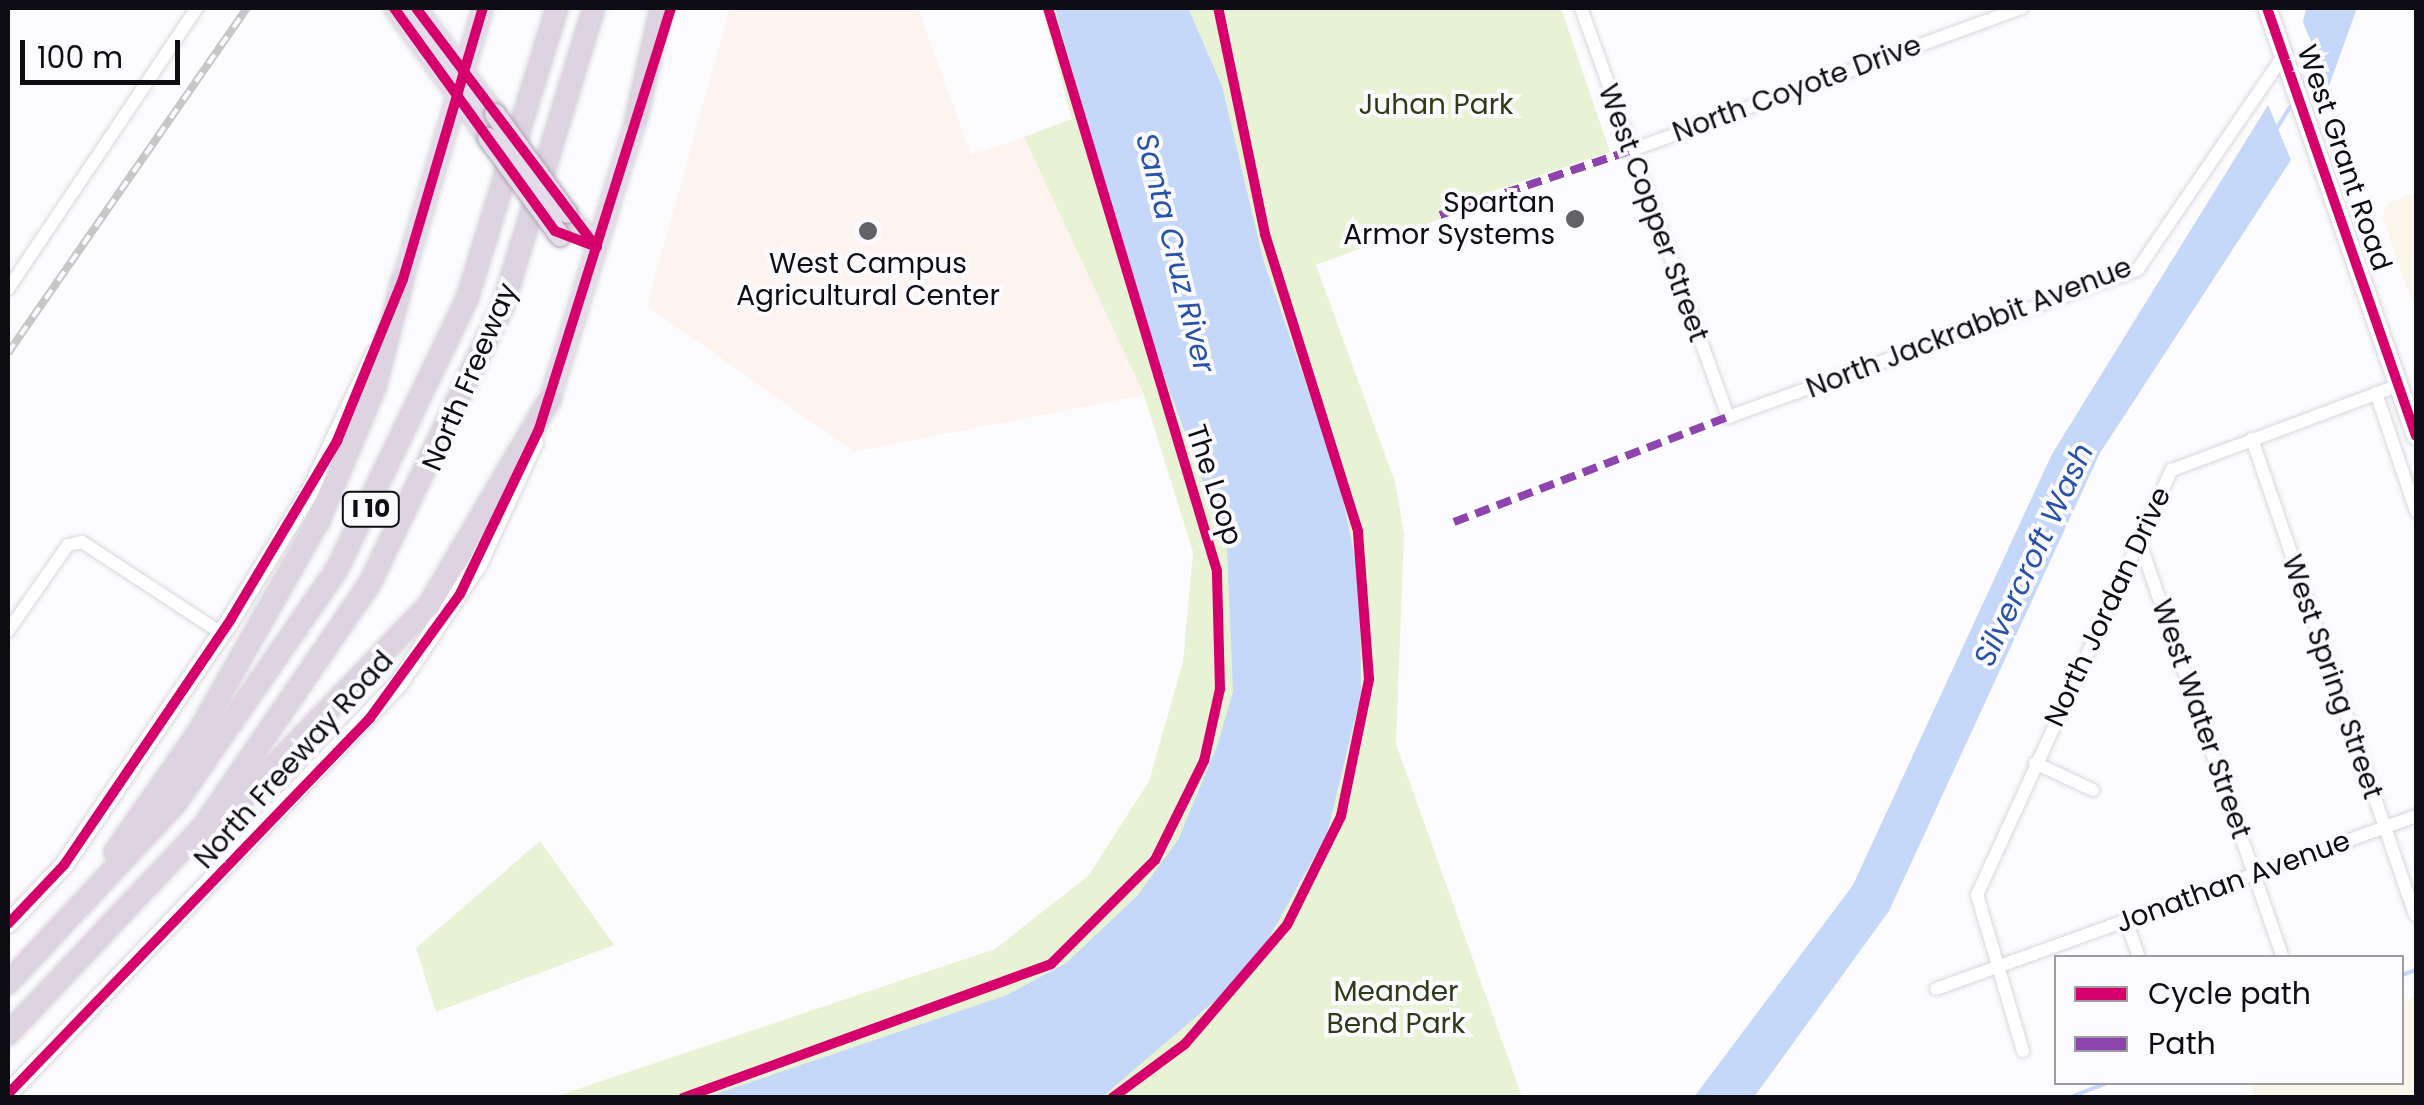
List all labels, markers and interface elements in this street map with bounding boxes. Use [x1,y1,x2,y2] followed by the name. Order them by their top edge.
[25,20,185,82] scale bar
[1668,28,1926,150] street label: North Coyote Drive
[37,36,123,79] text: 100 m
[2290,41,2398,275] street label: West Grant Road
[1591,80,1715,346] street label: West Copper Street
[1358,88,1514,122] park label: Juhan Park
[1128,130,1222,376] water label: Santa Cruz River
[1343,186,1555,252] place label: Spartan Armor Systems
[1564,208,1586,230] marker: Spartan Armor Systems
[857,220,879,242] marker: West Campus Agricultural Center
[736,247,1000,313] place label: West Campus Agricultural Center
[1802,250,2136,406] street label: North Jackrabbit Avenue
[415,278,525,476] street label: North Freeway
[1179,420,1249,550] street label: The Loop
[1967,438,2101,672] water label: Silvercroft Wash
[2038,482,2178,732] street label: North Jordan Drive
[341,489,401,529] road number: I 10
[2274,551,2390,803] street label: West Spring Street
[2144,595,2258,843] street label: West Water Street
[188,644,400,876] street label: North Freeway Road
[2111,824,2355,940] street label: Jonathan Avenue
[2054,955,2404,1085] legend
[2148,972,2311,1015] text: Cycle path
[1327,975,1465,1041] park label: Meander Bend Park
[2148,1022,2216,1065] text: Path

